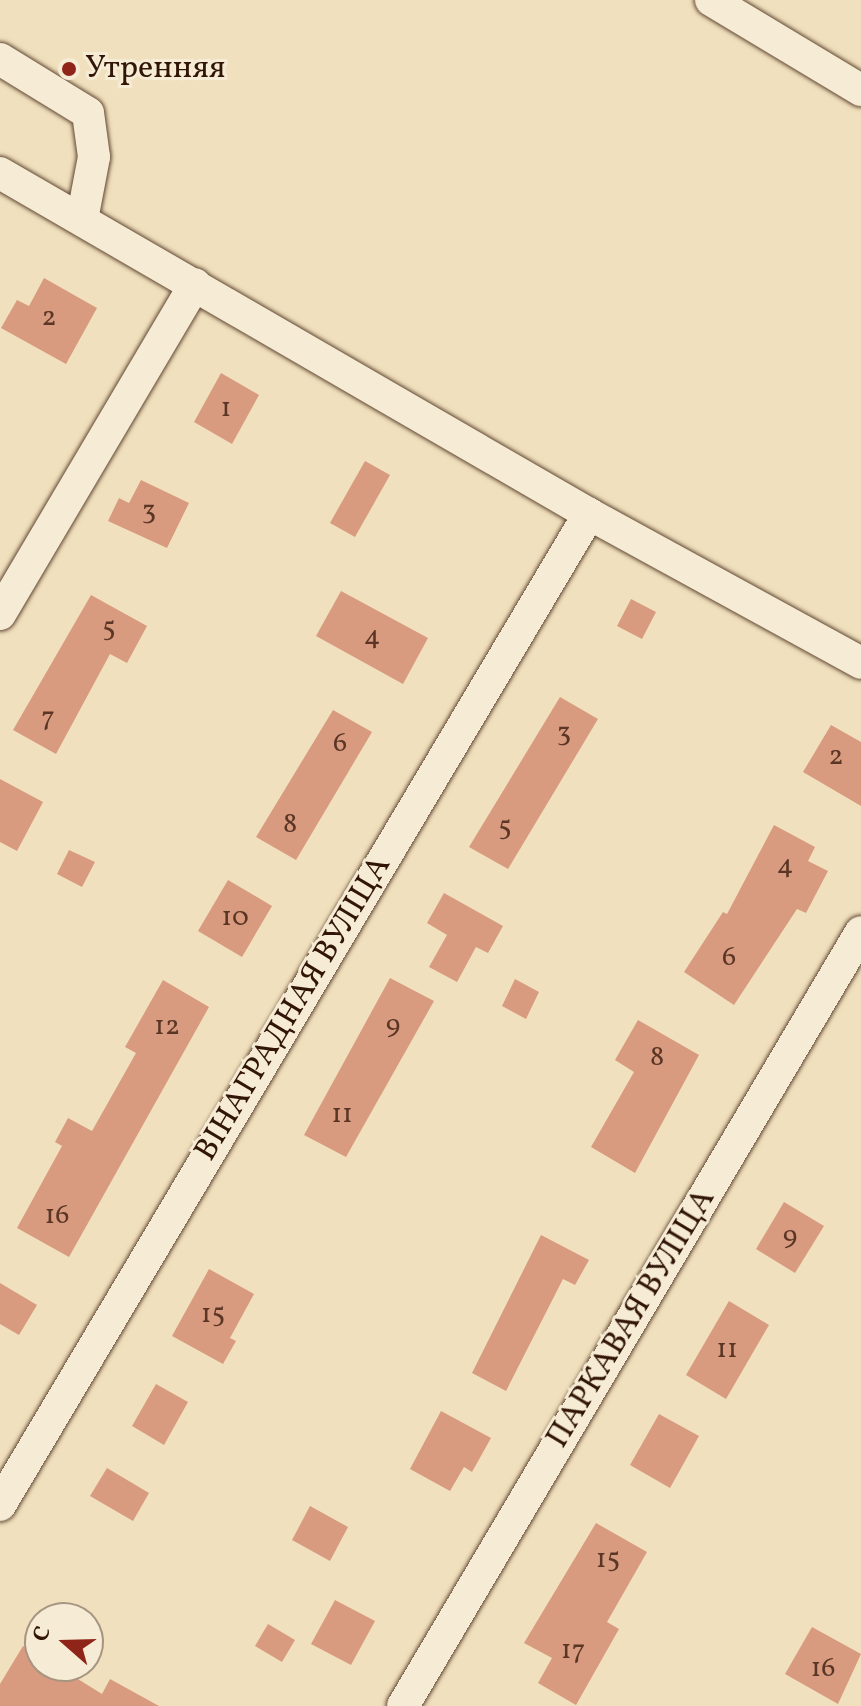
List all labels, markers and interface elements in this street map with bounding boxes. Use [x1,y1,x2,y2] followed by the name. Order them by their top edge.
[85,50,226,88] place label: Утренняя
[60,60,78,78] marker: Утренняя
[41,301,57,335] house number: 2
[221,392,231,426] house number: 1
[142,495,156,529] house number: 3
[102,612,116,646] house number: 5
[364,620,380,654] house number: 4
[41,701,55,735] house number: 7
[557,717,571,751] house number: 3
[333,727,347,761] house number: 6
[828,740,844,774] house number: 2
[283,808,297,842] house number: 8
[498,811,512,845] house number: 5
[188,849,400,1169] street label: ВІНАГРАДНАЯ ВУЛІЦА
[777,849,793,883] house number: 4
[221,901,249,935] house number: 10
[722,941,736,975] house number: 6
[386,1009,400,1043] house number: 9
[154,1010,180,1044] house number: 12
[650,1041,664,1075] house number: 8
[331,1098,353,1132] house number: 11
[539,1182,725,1456] street label: ПАРКАВАЯ ВУЛІЦА
[44,1199,70,1233] house number: 16
[783,1220,797,1254] house number: 9
[201,1298,225,1332] house number: 15
[716,1333,738,1367] house number: 11
[596,1543,620,1577] house number: 15
[24,1602,104,1682] north arrow
[26,1622,60,1646] text: С
[561,1634,585,1668] house number: 17
[810,1652,836,1686] house number: 16

